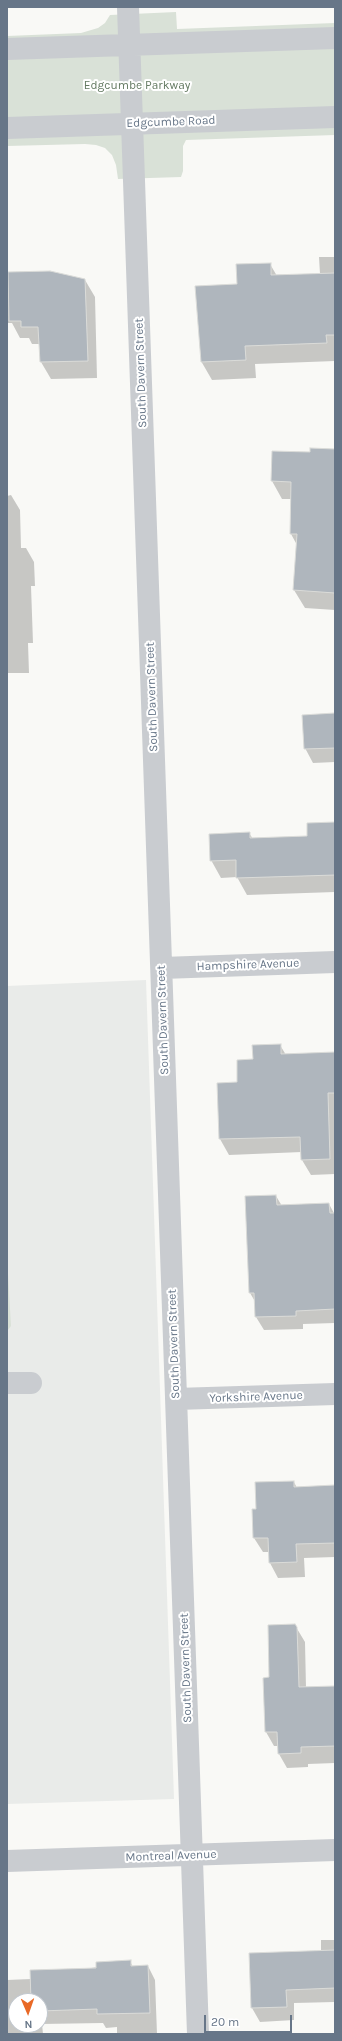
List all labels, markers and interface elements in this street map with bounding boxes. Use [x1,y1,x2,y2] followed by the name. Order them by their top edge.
[84,79,190,93] park label: Edgcumbe Parkway
[126,113,216,131] street label: Edgcumbe Road
[132,318,150,428] street label: South Davern Street
[143,642,161,752] street label: South Davern Street
[196,956,300,974] street label: Hampshire Avenue
[154,965,172,1075] street label: South Davern Street
[165,1289,183,1399] street label: South Davern Street
[209,1388,303,1406] street label: Yorkshire Avenue
[177,1613,195,1723] street label: South Davern Street
[125,1847,217,1865] street label: Montreal Avenue
[8,1993,48,2033] north arrow
[206,2007,294,2033] scale bar
[211,2015,239,2029] text: 20 m
[24,2018,33,2031] text: N

